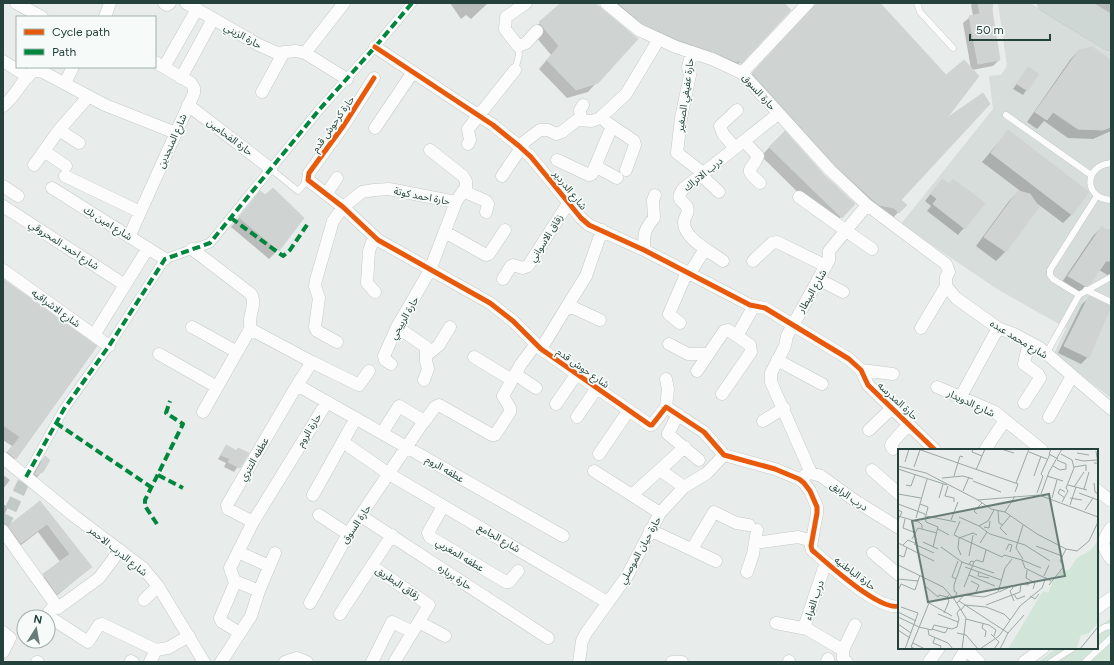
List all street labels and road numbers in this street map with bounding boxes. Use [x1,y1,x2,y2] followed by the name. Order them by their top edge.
[221,20,264,53] street label: حارة الزيني
[673,57,698,134] street label: حارة عفيفي الصغير
[739,71,779,113] street label: حارة السوق
[309,93,359,156] street label: حارة كرحوش قدم
[154,112,191,171] street label: شارع المنجدين
[204,116,256,159] street label: حارة الفحامين
[681,154,726,194] street label: درب الاتراك
[549,167,590,213] street label: شارع الدردير
[393,184,451,208] street label: حارة احمد كوتة
[81,203,135,244] street label: شارع امين بك
[526,211,567,265] street label: زقاق الاسواني
[26,217,102,274] street label: شارع احمد المحروقي
[794,267,831,316] street label: شارع البيطار
[28,286,83,331] street label: شارع الاشراقيه
[387,294,423,342] street label: حارة الربيحي
[987,317,1050,362] street label: شارع محمد عبده
[553,345,612,393] street label: شارع حوش قدم
[875,379,921,423] street label: حارة المدرسه
[944,386,997,421] street label: شارع الدويدار
[294,411,326,450] street label: حارة الروم
[236,435,273,484] street label: عطفه التتري
[422,453,467,487] street label: عطفه الروم
[828,478,871,514] street label: درب الرايق
[338,502,374,546] street label: حارة السوق
[616,514,665,587] street label: حارة حيان الموصلي
[475,521,523,556] street label: شارع الجامع
[84,523,150,580] street label: شارع الدرب الاحمر
[433,535,487,576] street label: عطفه المغربي
[832,553,878,593] street label: حارة الباطنيه
[436,561,475,593] street label: حارة برباره
[373,563,423,603] street label: زقاق البطريق
[801,578,827,622] street label: درب الغراء

